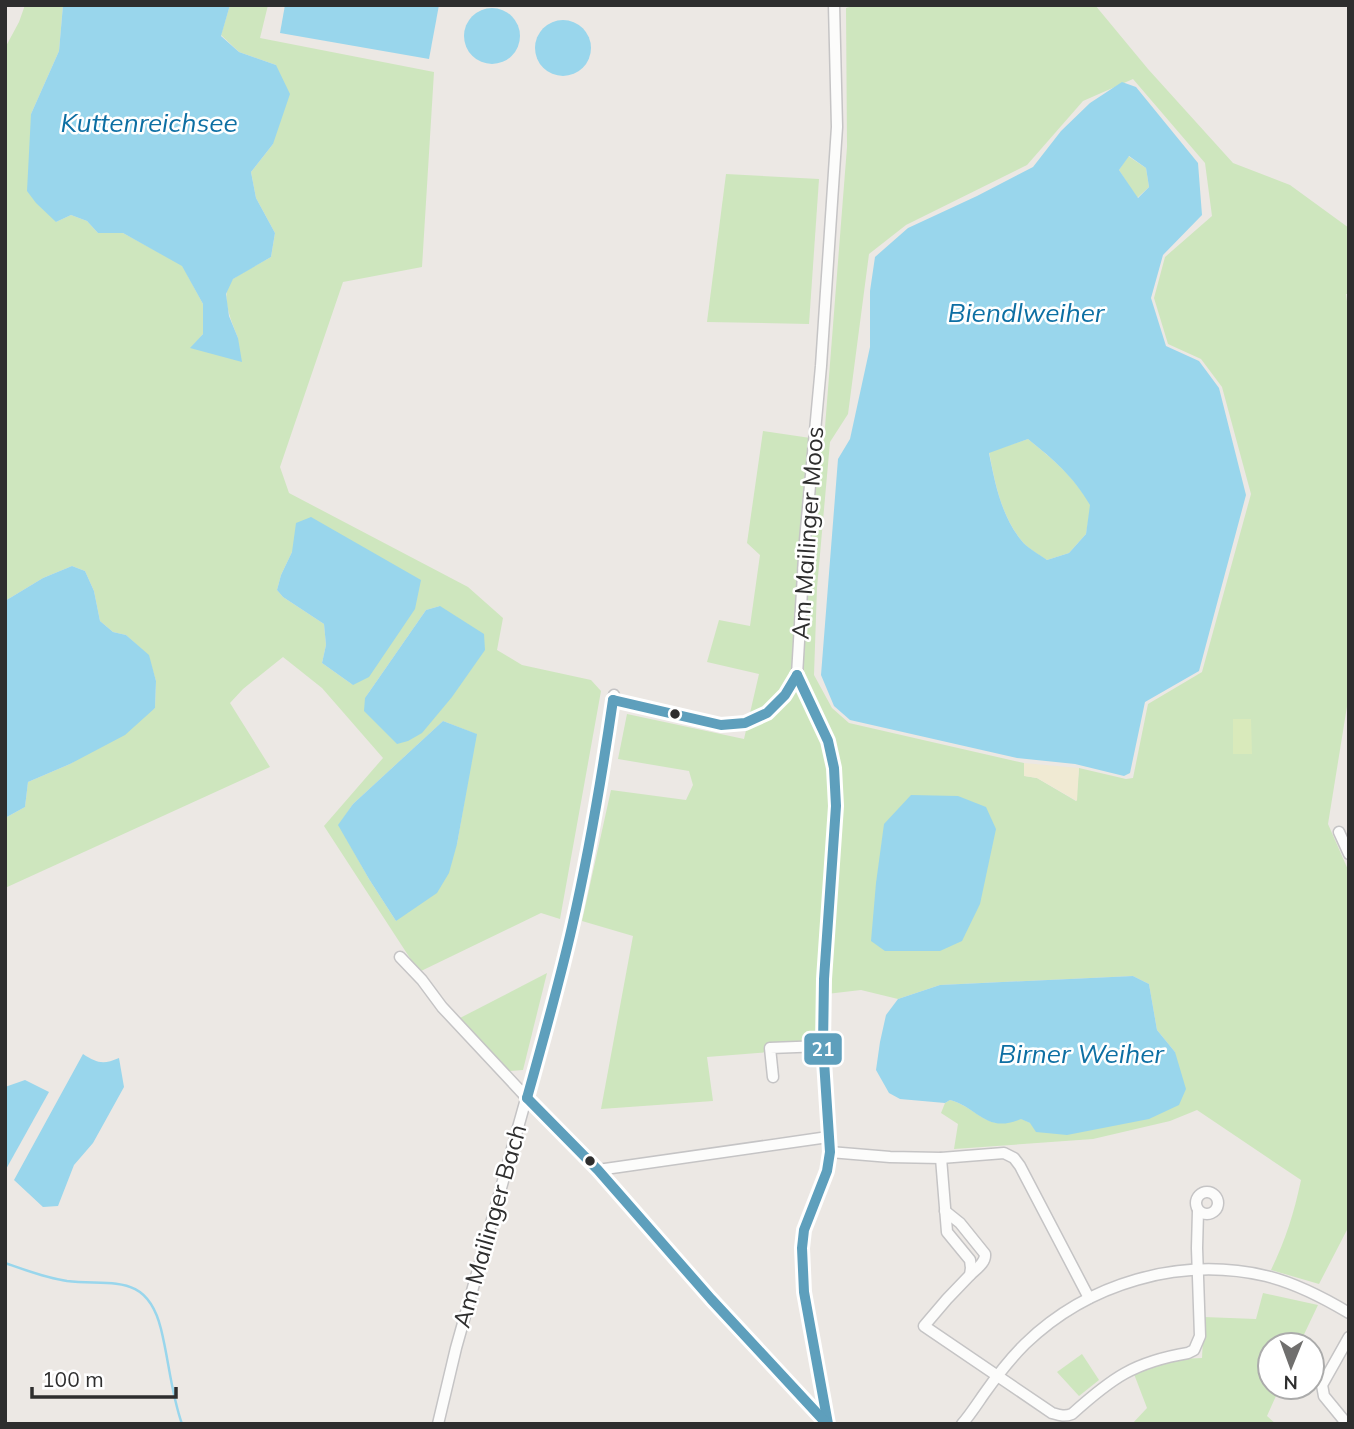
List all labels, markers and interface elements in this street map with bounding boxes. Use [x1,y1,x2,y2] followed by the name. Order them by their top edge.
[60,106,238,139] water label: Kuttenreichsee
[948,296,1106,329] water label: Biendlweiher
[785,425,829,641] street label: Am Mailinger Moos
[668,707,682,721] unlabelled marker
[803,1032,843,1066] line badge: 21
[812,1037,834,1061] text: 21
[998,1037,1165,1070] water label: Birner Weiher
[446,1120,532,1331] street label: Am Mailinger Bach
[583,1154,597,1168] unlabelled marker
[1256,1331,1326,1401] north arrow
[32,1356,175,1400] scale bar
[42,1366,104,1392] text: 100 m
[1283,1371,1298,1395] text: N

